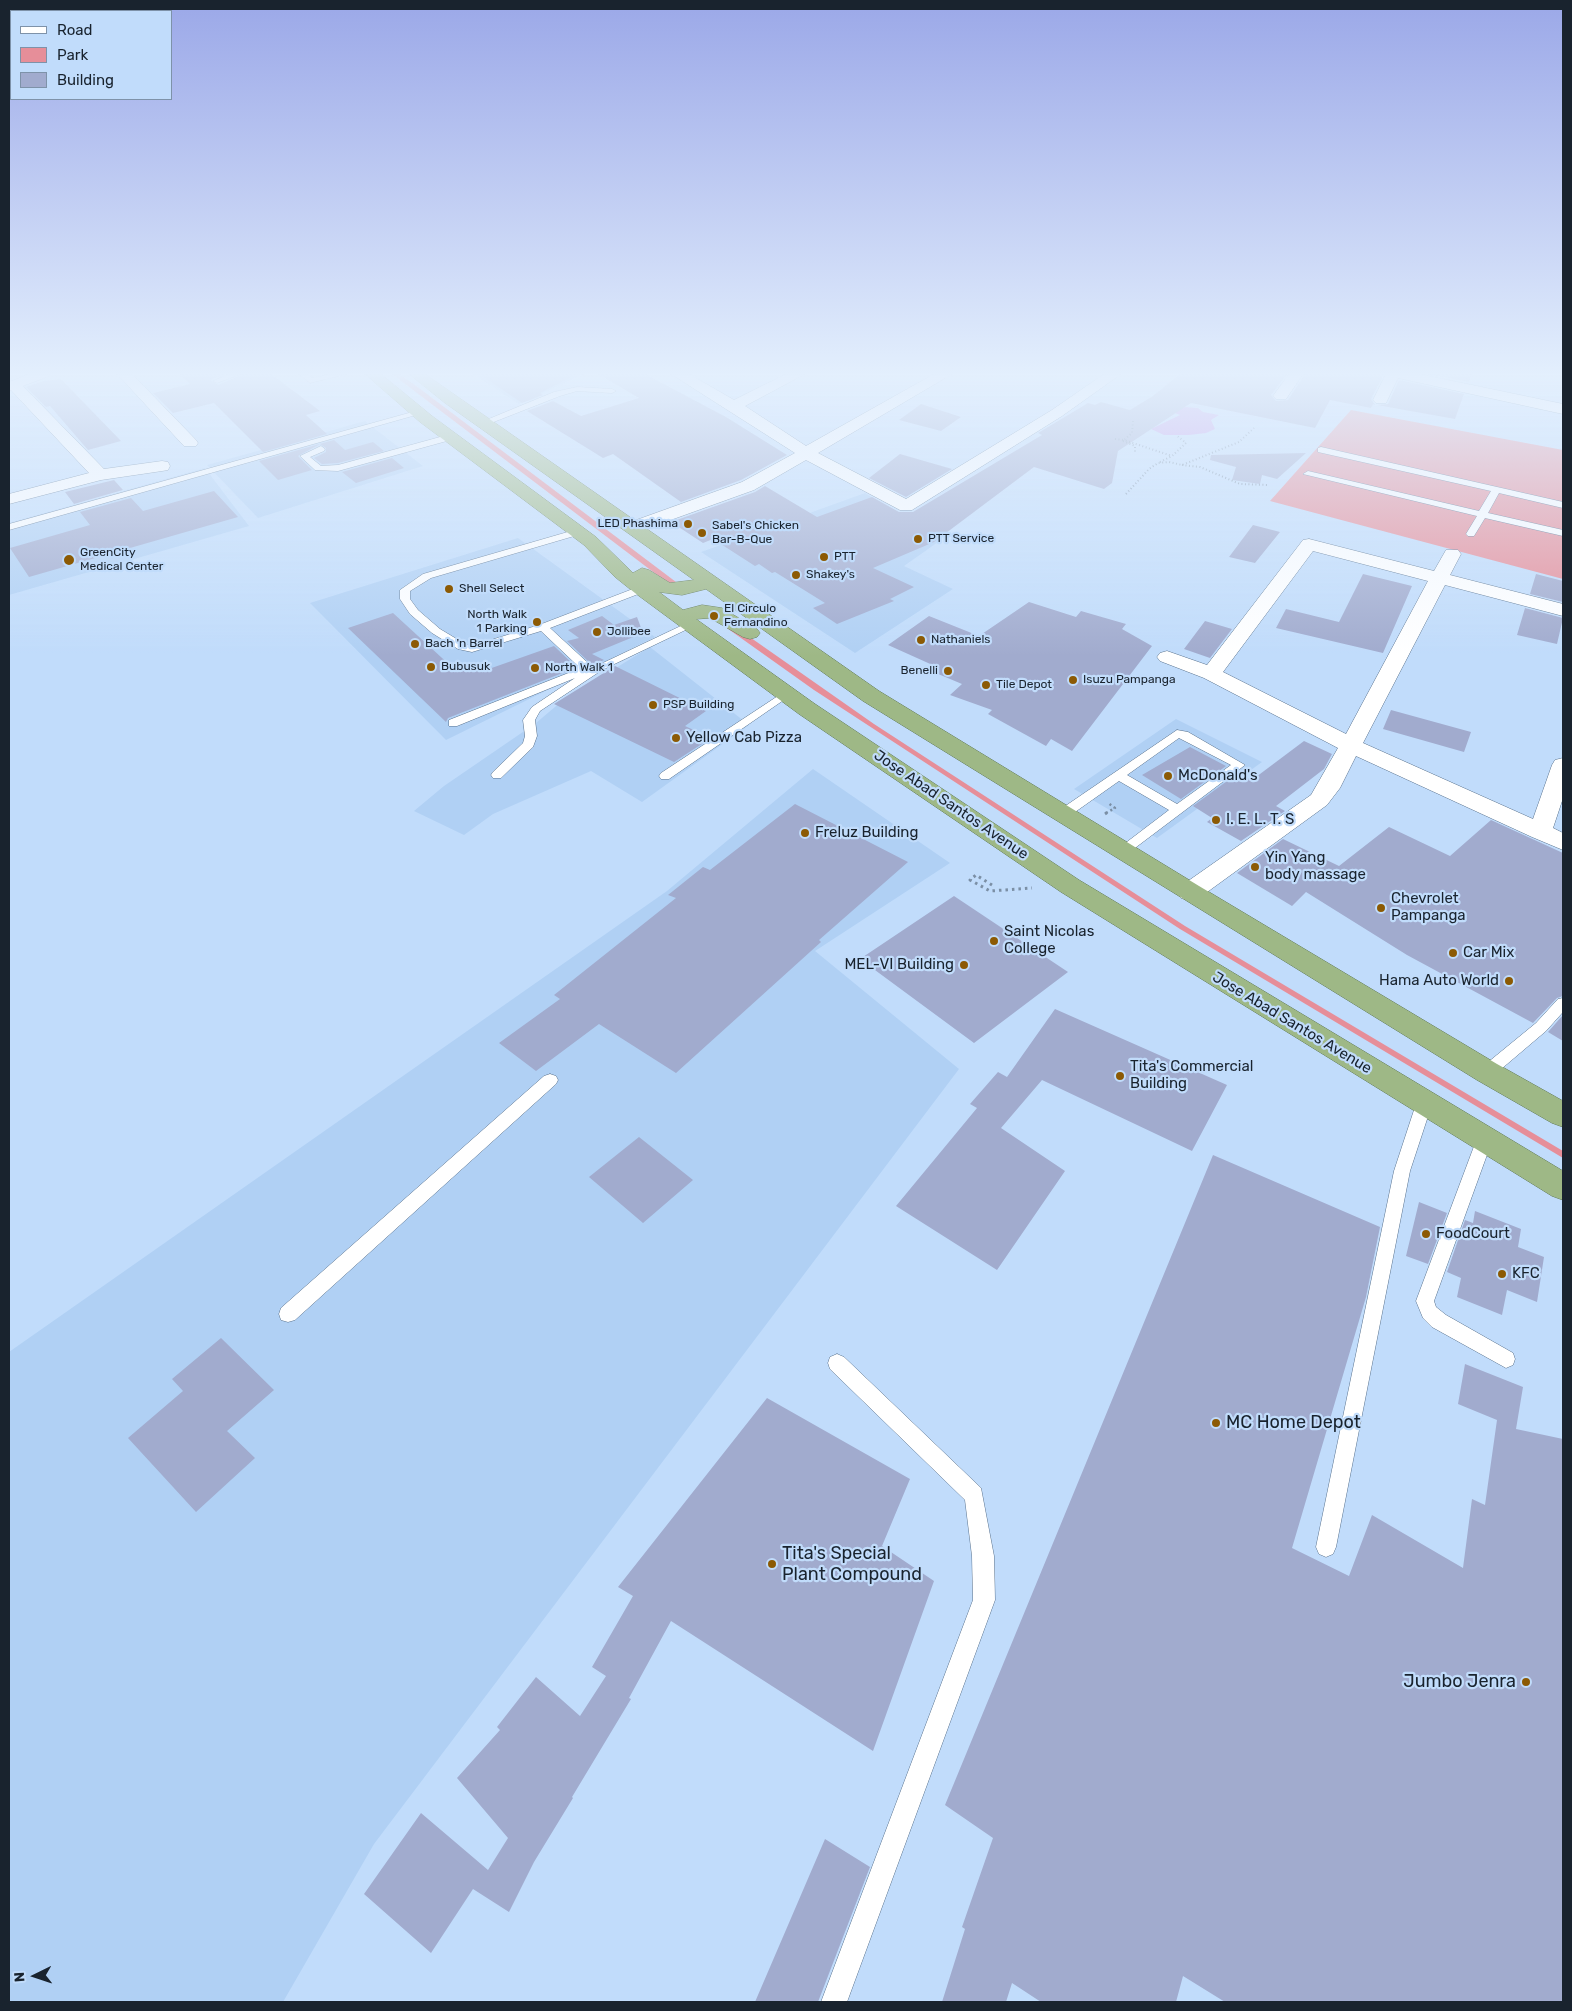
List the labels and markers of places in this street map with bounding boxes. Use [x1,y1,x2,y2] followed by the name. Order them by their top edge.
[598,517,678,531] place label: LED Phashima
[682,518,694,530] marker: LED Phashima
[712,519,799,547] place label: Sabel's Chicken Bar-B-Que
[696,527,708,539] marker: Sabel's Chicken Bar-B-Que
[928,532,994,546] place label: PTT Service
[912,533,924,545] marker: PTT Service
[80,546,163,574] place label: GreenCity Medical Center
[834,550,856,564] place label: PTT
[818,551,830,563] marker: PTT
[62,553,76,567] marker: GreenCity Medical Center
[806,568,855,582] place label: Shakey's
[790,569,802,581] marker: Shakey's
[459,582,524,596] place label: Shell Select
[443,583,455,595] marker: Shell Select
[724,602,788,630] place label: El Circulo Fernandino
[467,608,527,636] place label: North Walk 1 Parking
[708,610,720,622] marker: El Circulo Fernandino
[531,616,543,628] marker: North Walk 1 Parking
[607,625,651,639] place label: Jollibee
[591,626,603,638] marker: Jollibee
[931,633,990,647] place label: Nathaniels
[915,634,927,646] marker: Nathaniels
[425,637,503,651] place label: Bach 'n Barrel
[409,638,421,650] marker: Bach 'n Barrel
[441,660,490,674] place label: Bubusuk
[425,661,437,673] marker: Bubusuk
[545,661,613,675] place label: North Walk 1
[529,662,541,674] marker: North Walk 1
[901,664,938,678] place label: Benelli
[942,665,954,677] marker: Benelli
[1083,673,1176,687] place label: Isuzu Pampanga
[1067,674,1079,686] marker: Isuzu Pampanga
[996,678,1052,692] place label: Tile Depot
[980,679,992,691] marker: Tile Depot
[663,698,734,712] place label: PSP Building
[647,699,659,711] marker: PSP Building
[686,729,802,747] place label: Yellow Cab Pizza
[670,732,682,744] marker: Yellow Cab Pizza
[1178,767,1258,785] place label: McDonald's
[1162,770,1174,782] marker: McDonald's
[1226,811,1294,829] place label: I. E. L. T. S
[1210,814,1222,826] marker: I. E. L. T. S
[815,824,918,842] place label: Freluz Building
[799,827,811,839] marker: Freluz Building
[1265,849,1366,884] place label: Yin Yang body massage
[1249,861,1261,873] marker: Yin Yang body massage
[1391,890,1466,925] place label: Chevrolet Pampanga
[1375,902,1387,914] marker: Chevrolet Pampanga
[1004,923,1094,958] place label: Saint Nicolas College
[988,935,1000,947] marker: Saint Nicolas College
[1463,944,1514,962] place label: Car Mix
[1447,947,1459,959] marker: Car Mix
[844,956,954,974] place label: MEL-VI Building
[958,959,970,971] marker: MEL-VI Building
[1379,972,1499,990] place label: Hama Auto World
[1503,975,1515,987] marker: Hama Auto World
[1130,1058,1253,1093] place label: Tita's Commercial Building
[1114,1070,1126,1082] marker: Tita's Commercial Building
[1436,1225,1510,1243] place label: FoodCourt
[1420,1228,1432,1240] marker: FoodCourt
[1512,1265,1540,1283] place label: KFC
[1496,1268,1508,1280] marker: KFC
[1226,1412,1361,1434] place label: MC Home Depot
[1210,1417,1222,1429] marker: MC Home Depot
[782,1543,922,1586] place label: Tita's Special Plant Compound
[766,1558,778,1570] marker: Tita's Special Plant Compound
[1403,1671,1516,1693] place label: Jumbo Jenra
[1520,1676,1532,1688] marker: Jumbo Jenra

